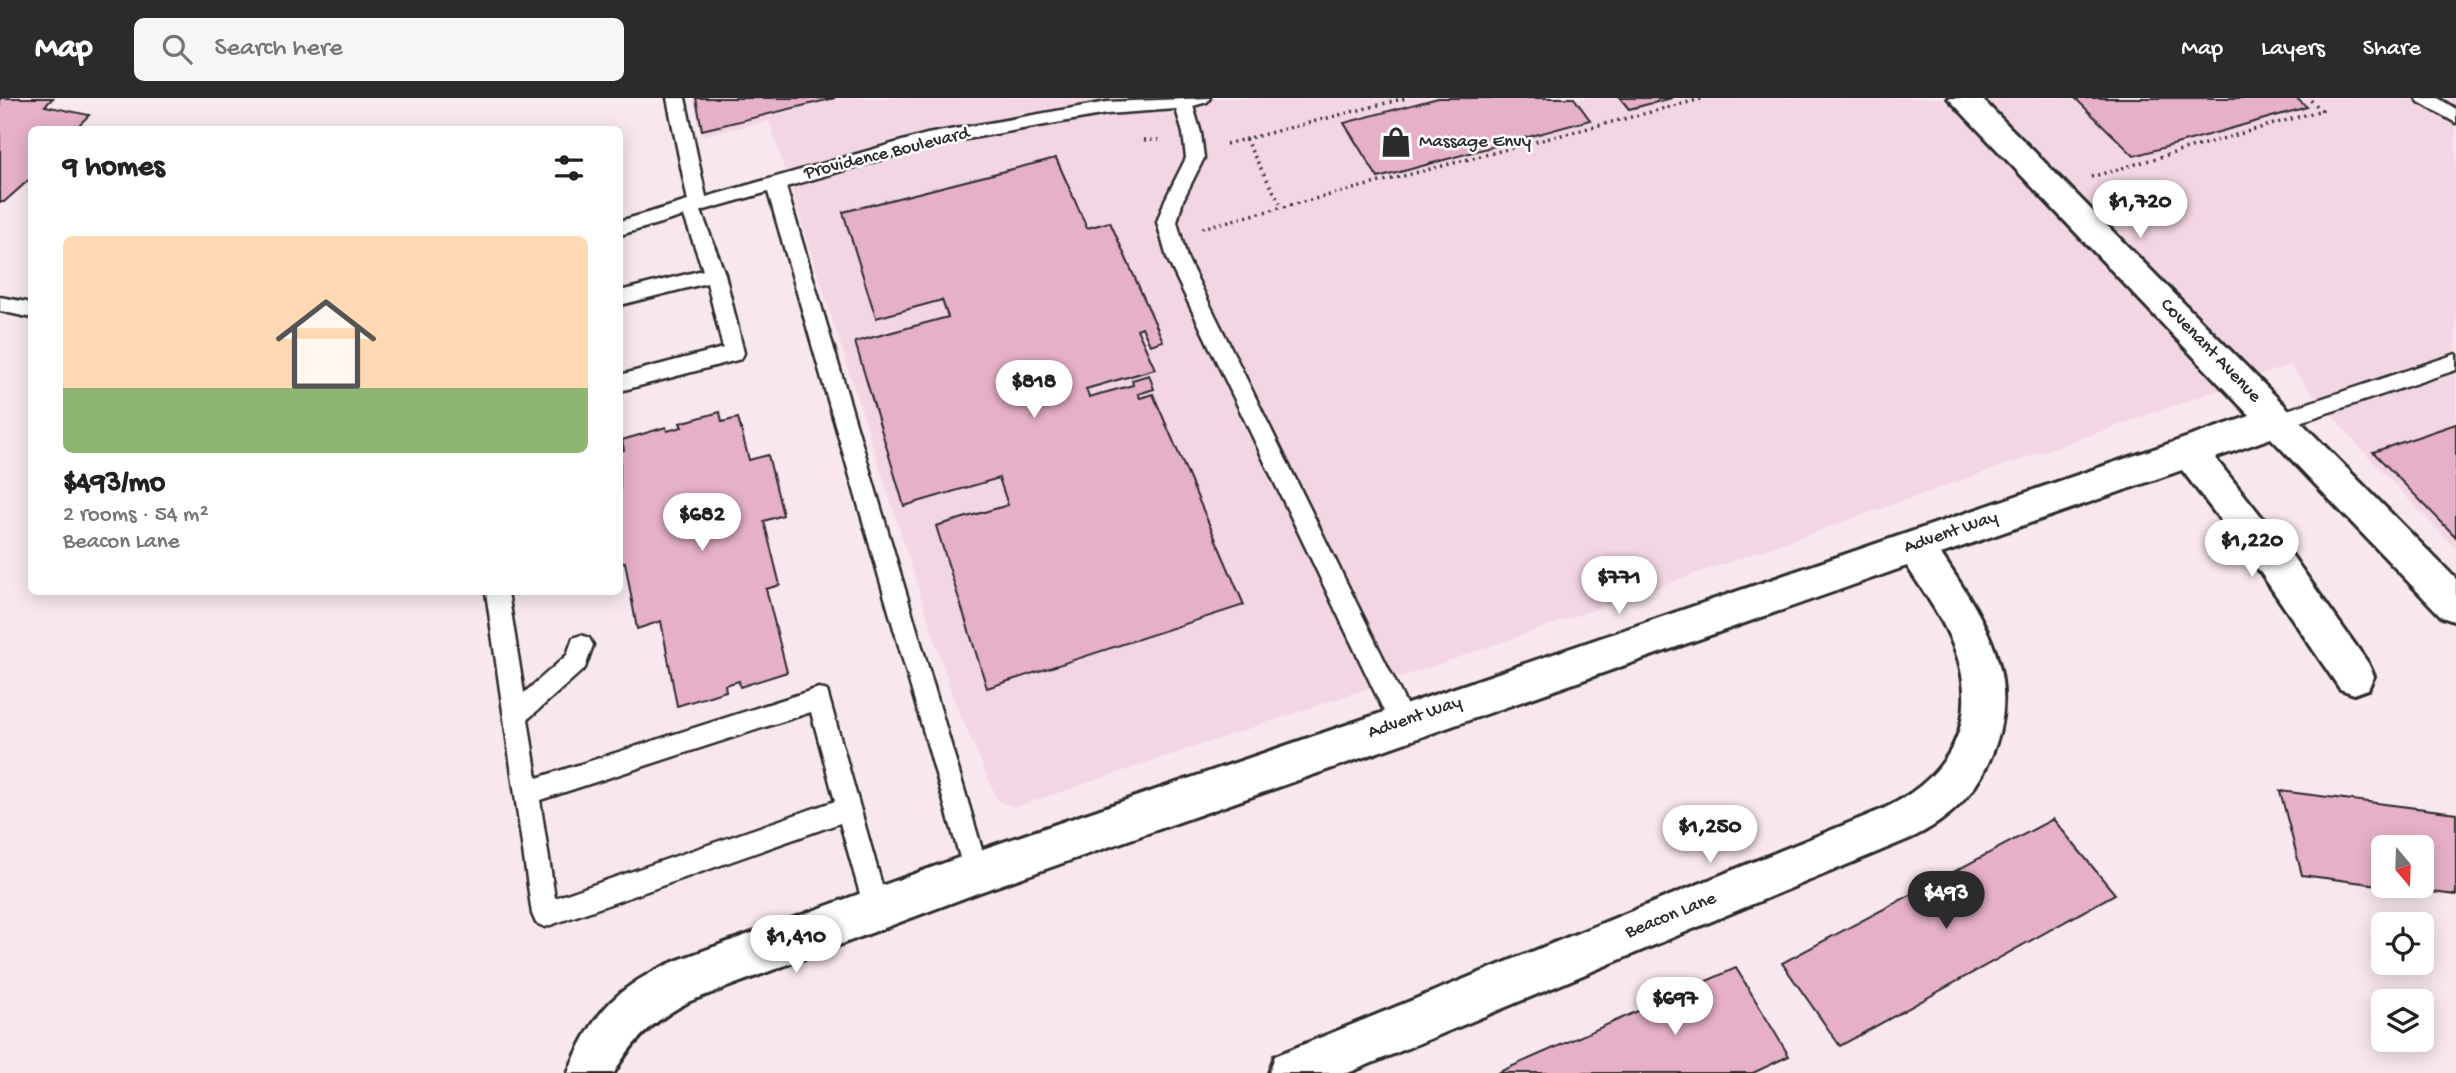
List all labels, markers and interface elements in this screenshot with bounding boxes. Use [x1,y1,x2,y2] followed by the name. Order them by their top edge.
[134,18,624,81] search box
[35,30,92,68] text: Map
[158,30,196,68] icon: search
[214,34,343,65] text: Search here
[2181,35,2223,64] text: Map
[2261,35,2325,64] text: Layers
[2363,35,2421,64] text: Share
[801,122,974,186] street label: Providence Boulevard
[1379,125,1413,159] shop icon: Massage Envy
[1419,131,1532,154] place label: Massage Envy
[550,149,588,187] icon: filters
[63,151,165,186] text: 9 homes
[2083,180,2197,240] pin: $1,720
[2108,189,2172,216] text: $1,720
[263,281,389,407] icon: home
[2154,294,2266,408] street label: Covenant Avenue
[993,360,1075,420] pin: $818
[1012,369,1056,396] text: $818
[63,467,165,502] text: $493/mo
[661,494,743,553] pin: $682
[63,502,209,529] text: 2 rooms · 54 m²
[679,502,725,529] text: $682
[1901,506,2002,560] street label: Advent Way
[2195,519,2309,579] pin: $1,220
[2221,528,2283,555] text: $1,220
[63,529,180,556] text: Beacon Lane
[1578,556,1660,616] pin: $771
[1597,565,1641,592] text: $771
[1365,691,1466,745] street label: Advent Way
[1653,806,1767,865] pin: $1,250
[1678,814,1742,841] text: $1,250
[2371,835,2434,898] north arrow
[2371,835,2434,1052] map controls
[1905,872,1987,931] pin: $493
[1924,880,1968,907] text: $493
[1621,887,1720,945] street label: Beacon Lane
[2371,912,2434,975] button: locate
[739,916,853,975] pin: $1,410
[766,924,826,951] text: $1,410
[1634,978,1716,1037] pin: $697
[1652,986,1698,1013] text: $697
[2371,989,2434,1052] button: layers

